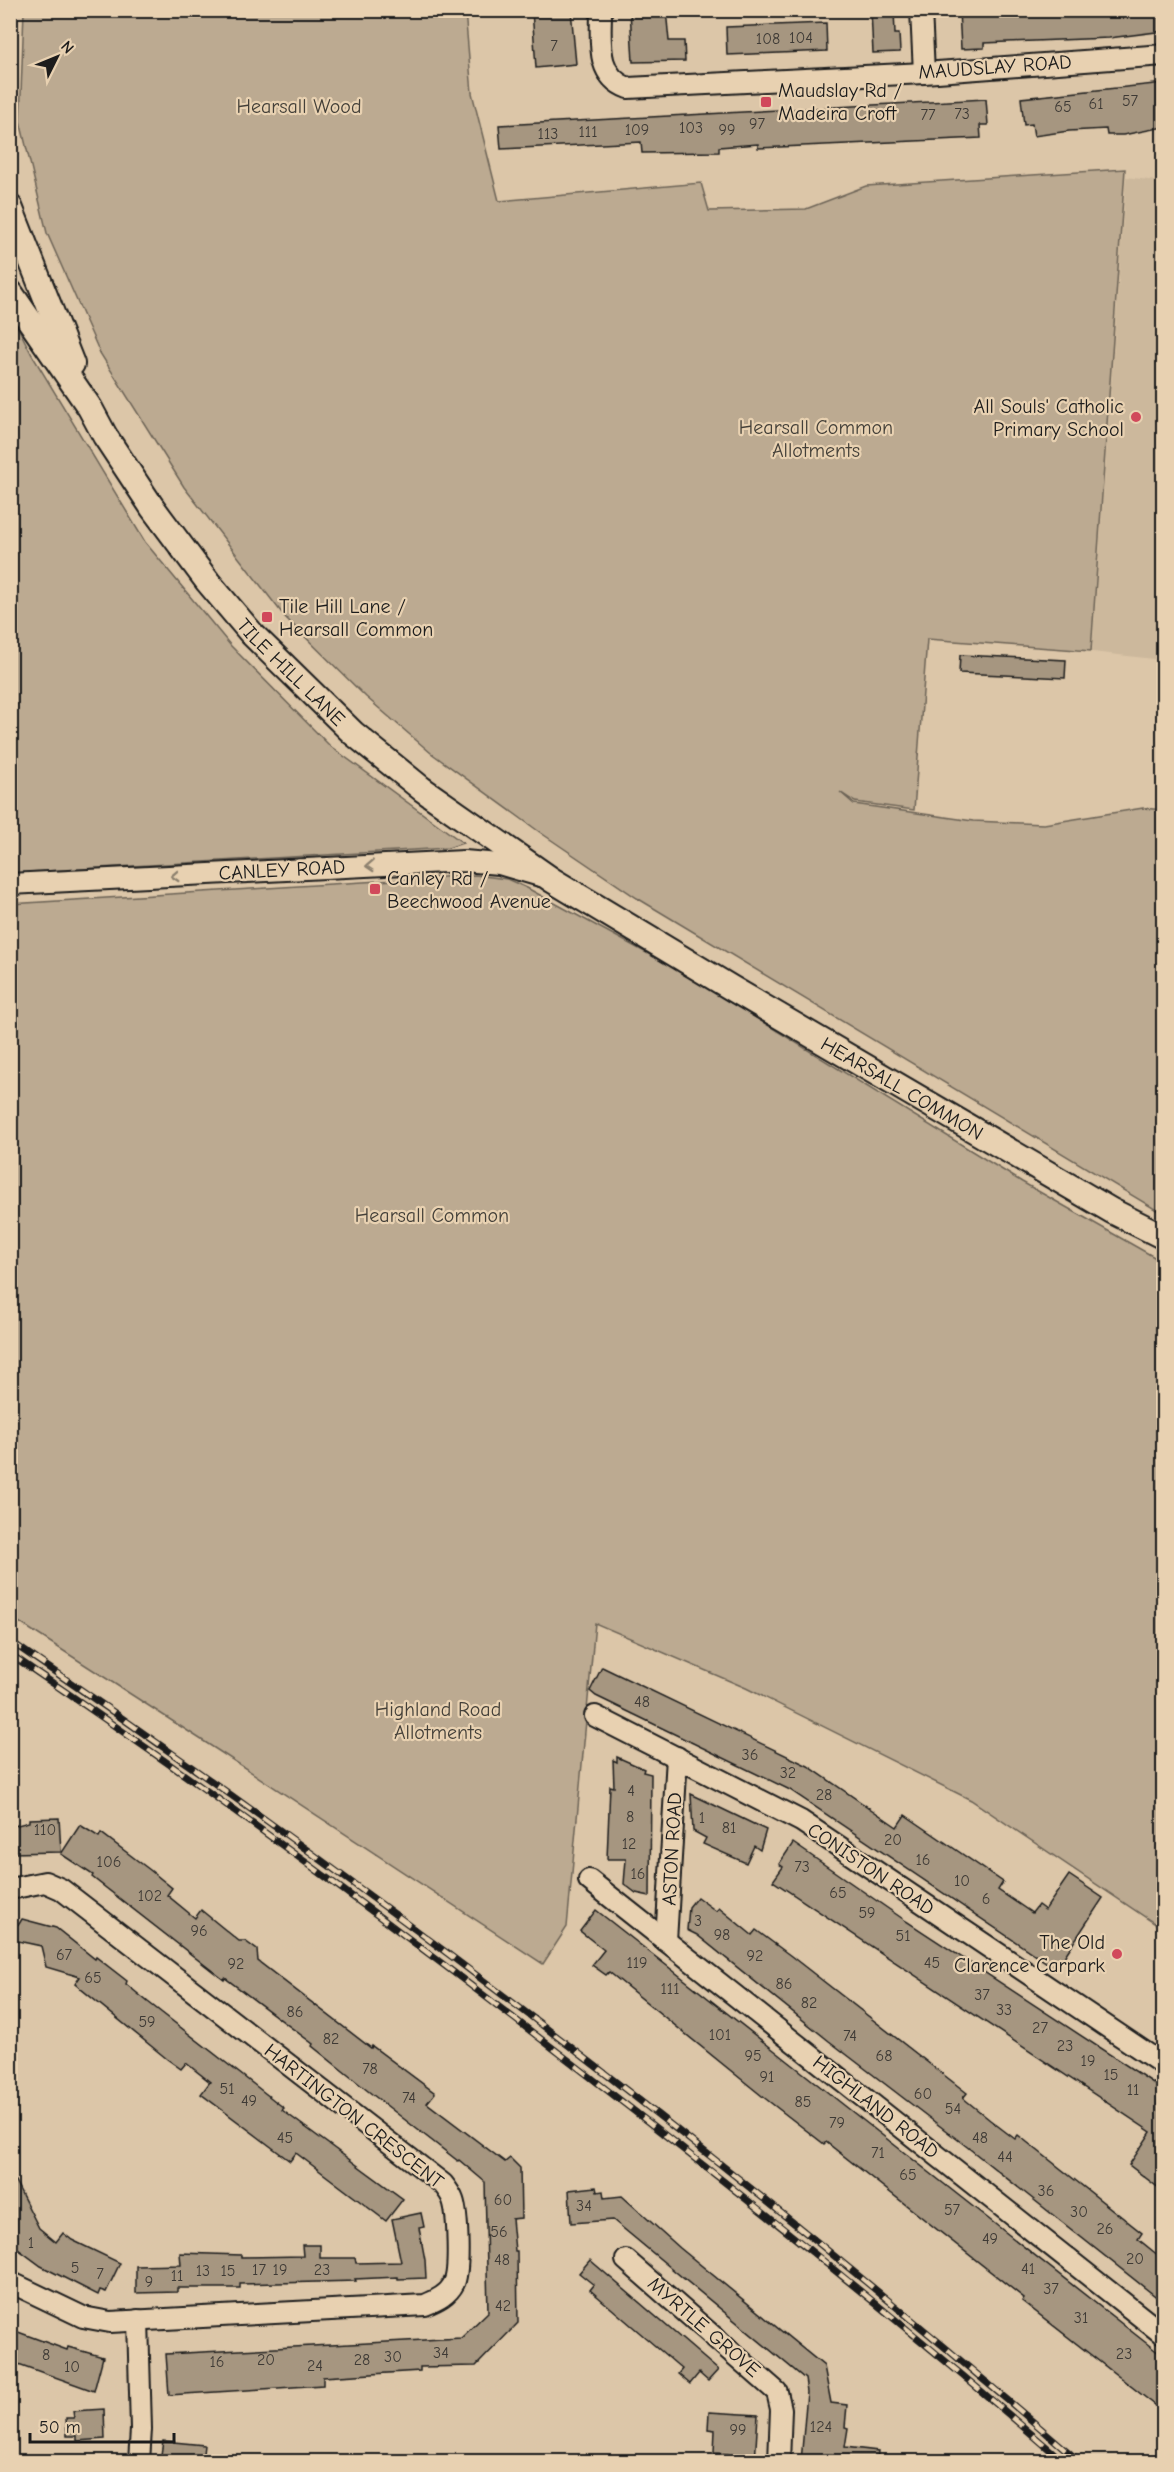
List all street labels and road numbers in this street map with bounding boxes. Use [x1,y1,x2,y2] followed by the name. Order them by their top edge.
[918,50,1072,84] street label: MAUDSLAY ROAD
[232,614,350,730] street label: TILE HILL LANE
[218,855,346,885] street label: CANLEY ROAD
[817,1032,987,1145] street label: HEARSALL COMMON
[658,1792,686,1906] street label: ASTON ROAD
[803,1818,939,1920] street label: CONISTON ROAD
[260,2039,449,2193] street label: HARTINGTON CRESCENT
[808,2051,944,2163] street label: HIGHLAND ROAD
[643,2272,765,2382] street label: MYRTLE GROVE

